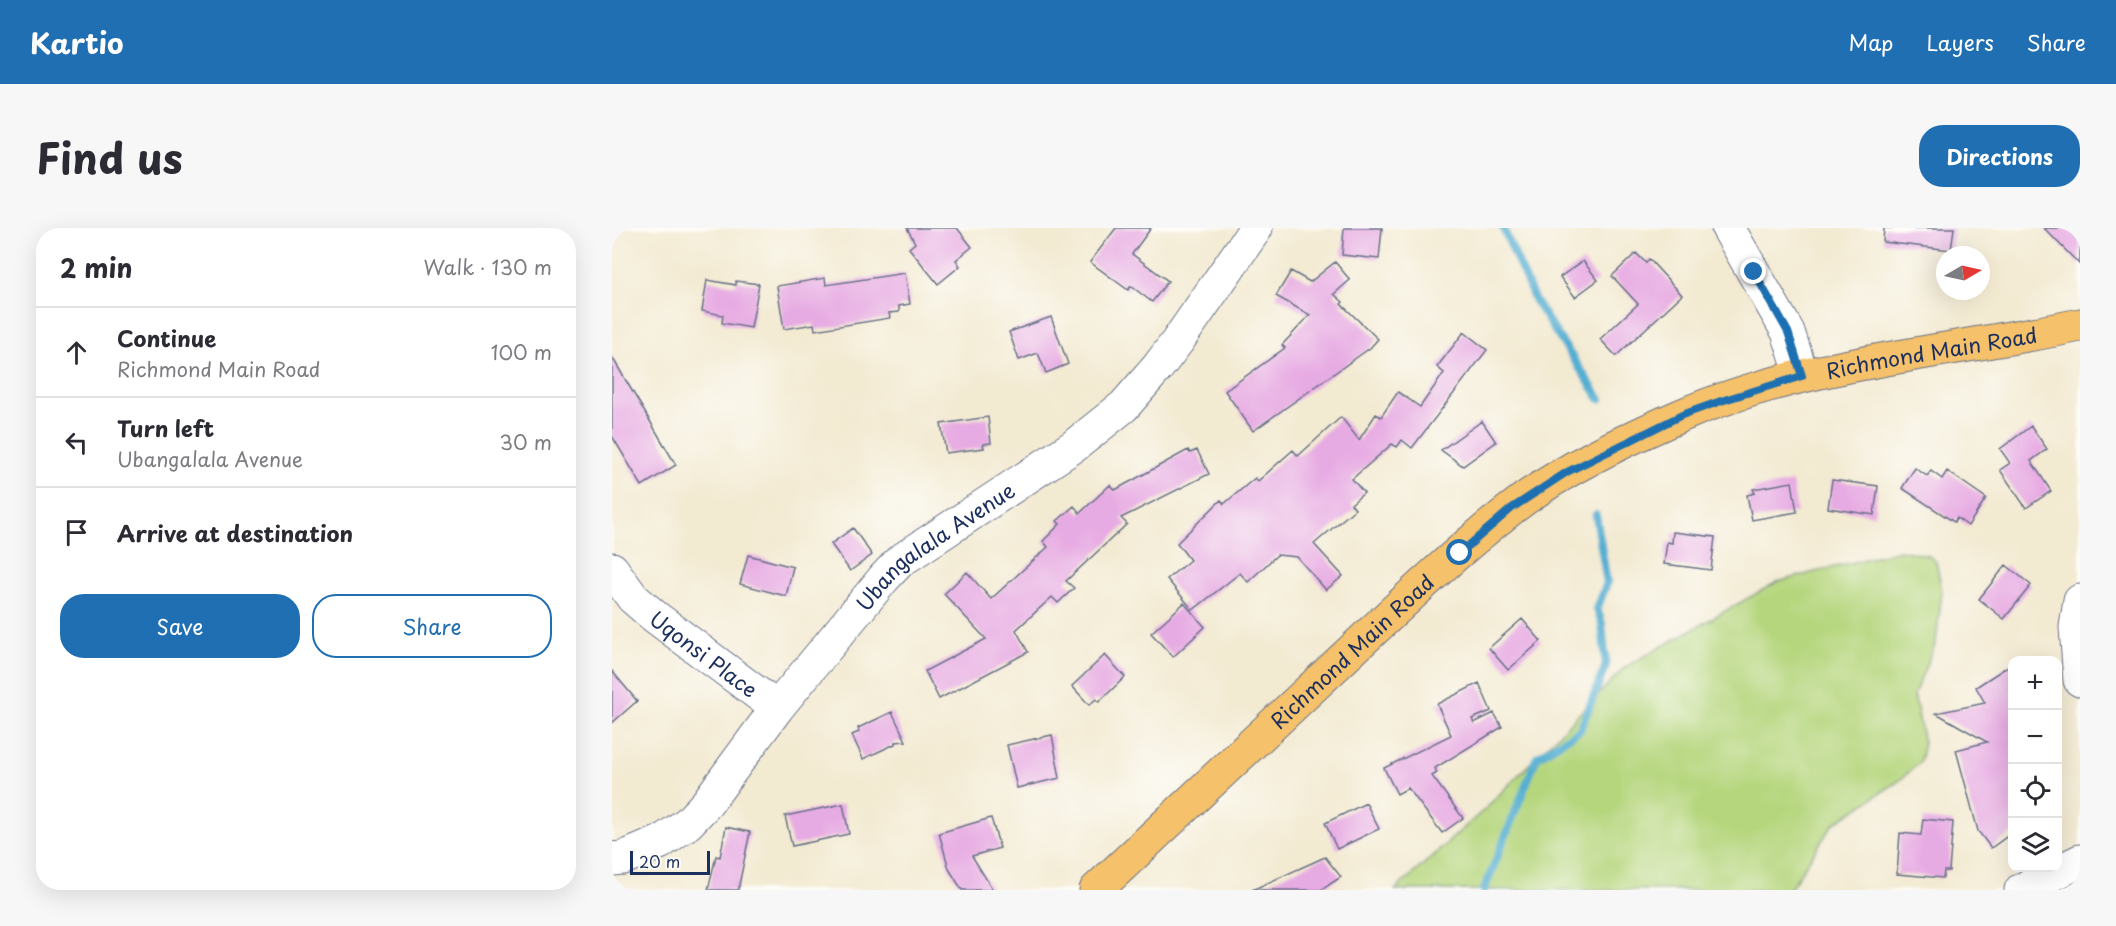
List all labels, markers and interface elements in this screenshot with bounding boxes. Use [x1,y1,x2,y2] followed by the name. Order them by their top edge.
[30,21,124,64] text: Kartio
[1849,26,1893,58] text: Map
[1926,26,1994,58] text: Layers
[2027,26,2086,58] text: Share
[36,125,183,188] text: Find us
[1919,125,2080,187] button: Directions
[1936,246,1990,300] north arrow
[60,248,133,287] text: 2 min
[424,252,552,282] text: Walk · 130 m
[1740,258,1766,284] route end
[1823,318,2039,386] street label: Richmond Main Road
[117,321,216,354] text: Continue
[60,336,93,369] icon: ahead
[491,337,552,367] text: 100 m
[117,354,320,384] text: Richmond Main Road
[117,411,214,444] text: Turn left
[60,426,93,459] icon: left
[499,427,552,457] text: 30 m
[117,444,303,474] text: Ubangalala Avenue
[848,474,1021,617] street label: Ubangalala Avenue
[60,516,93,549] icon: arrive
[117,516,353,549] text: Arrive at destination
[1446,539,1472,565] route start
[1262,566,1440,736] street label: Richmond Main Road
[60,594,300,658] button: Save
[312,594,552,658] button: Share
[643,602,765,705] street label: Uqonsi Place
[2008,656,2062,872] map controls
[2008,656,2062,710] button: +
[2008,710,2062,764] button: −
[2008,764,2062,818] button: locate
[2008,818,2062,872] button: layers
[630,848,710,876] scale bar
[639,849,680,873] text: 20 m

